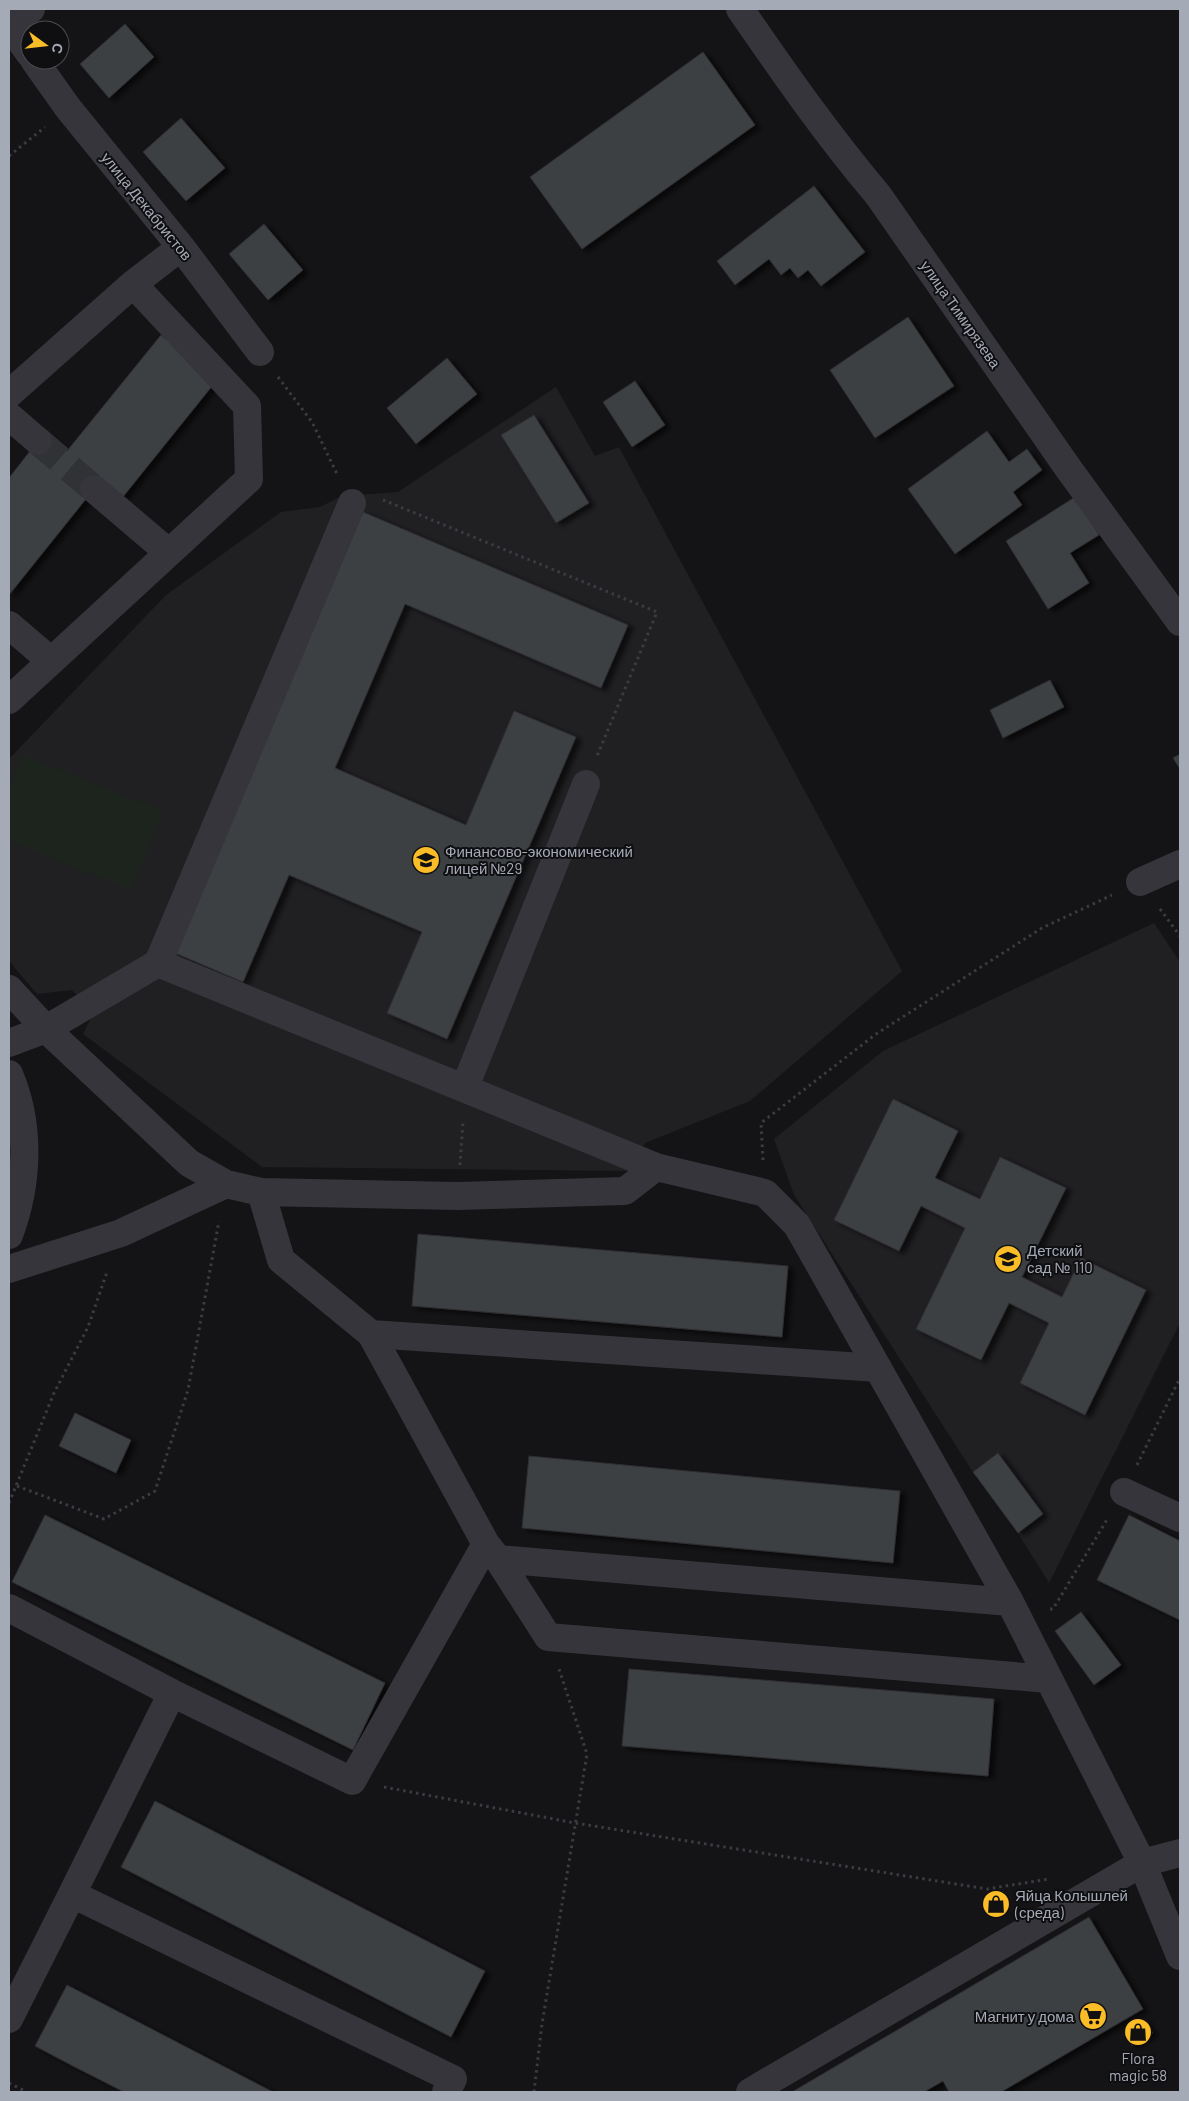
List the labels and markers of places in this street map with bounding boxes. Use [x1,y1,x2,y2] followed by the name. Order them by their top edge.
[445,842,633,877] place label: Финансово-экономический лицей №29
[411,845,441,875] school or university icon: Финансово-экономический лицей №29
[1027,1241,1093,1276] place label: Детский сад № 110
[993,1244,1023,1274] school or university icon: Детский сад № 110
[1014,1886,1128,1921] place label: Яйца Колышлей (среда)
[981,1889,1011,1919] shop icon: Яйца Колышлей (среда)
[1078,2001,1108,2031] supermarket icon: Магнит у дома
[975,2007,1075,2025] place label: Магнит у дома
[1123,2017,1153,2047] shop icon: Flora magic 58
[1109,2049,1167,2084] place label: Flora magic 58

